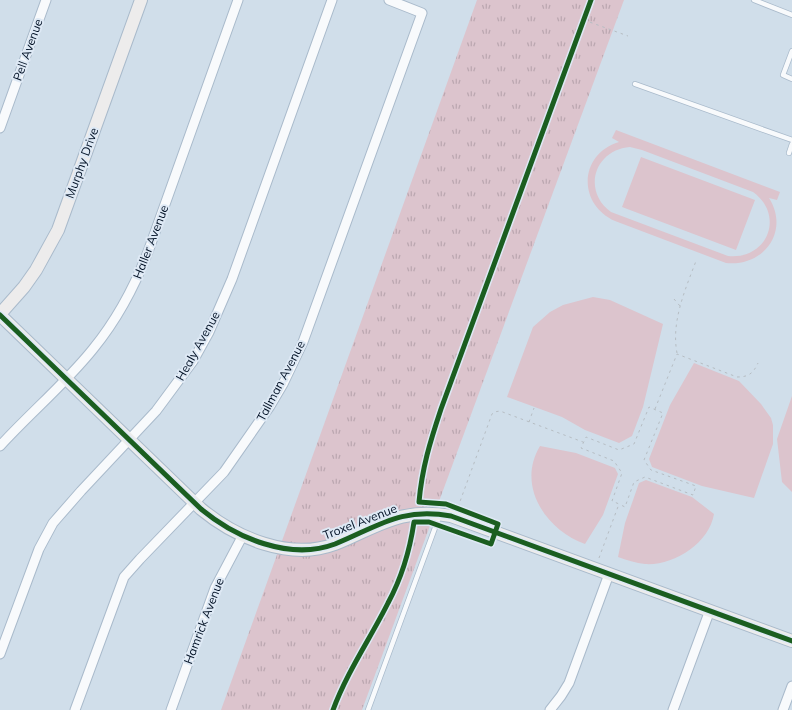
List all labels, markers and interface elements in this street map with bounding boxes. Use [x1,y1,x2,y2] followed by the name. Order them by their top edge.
[9,17,46,83] street label: Pell Avenue
[62,125,101,200] street label: Murphy Drive
[130,203,171,281] street label: Haller Avenue
[172,308,223,383] street label: Healy Avenue
[253,338,308,424] street label: Tallman Avenue
[321,501,399,543] street label: Troxel Avenue
[180,576,227,666] street label: Hamrick Avenue

